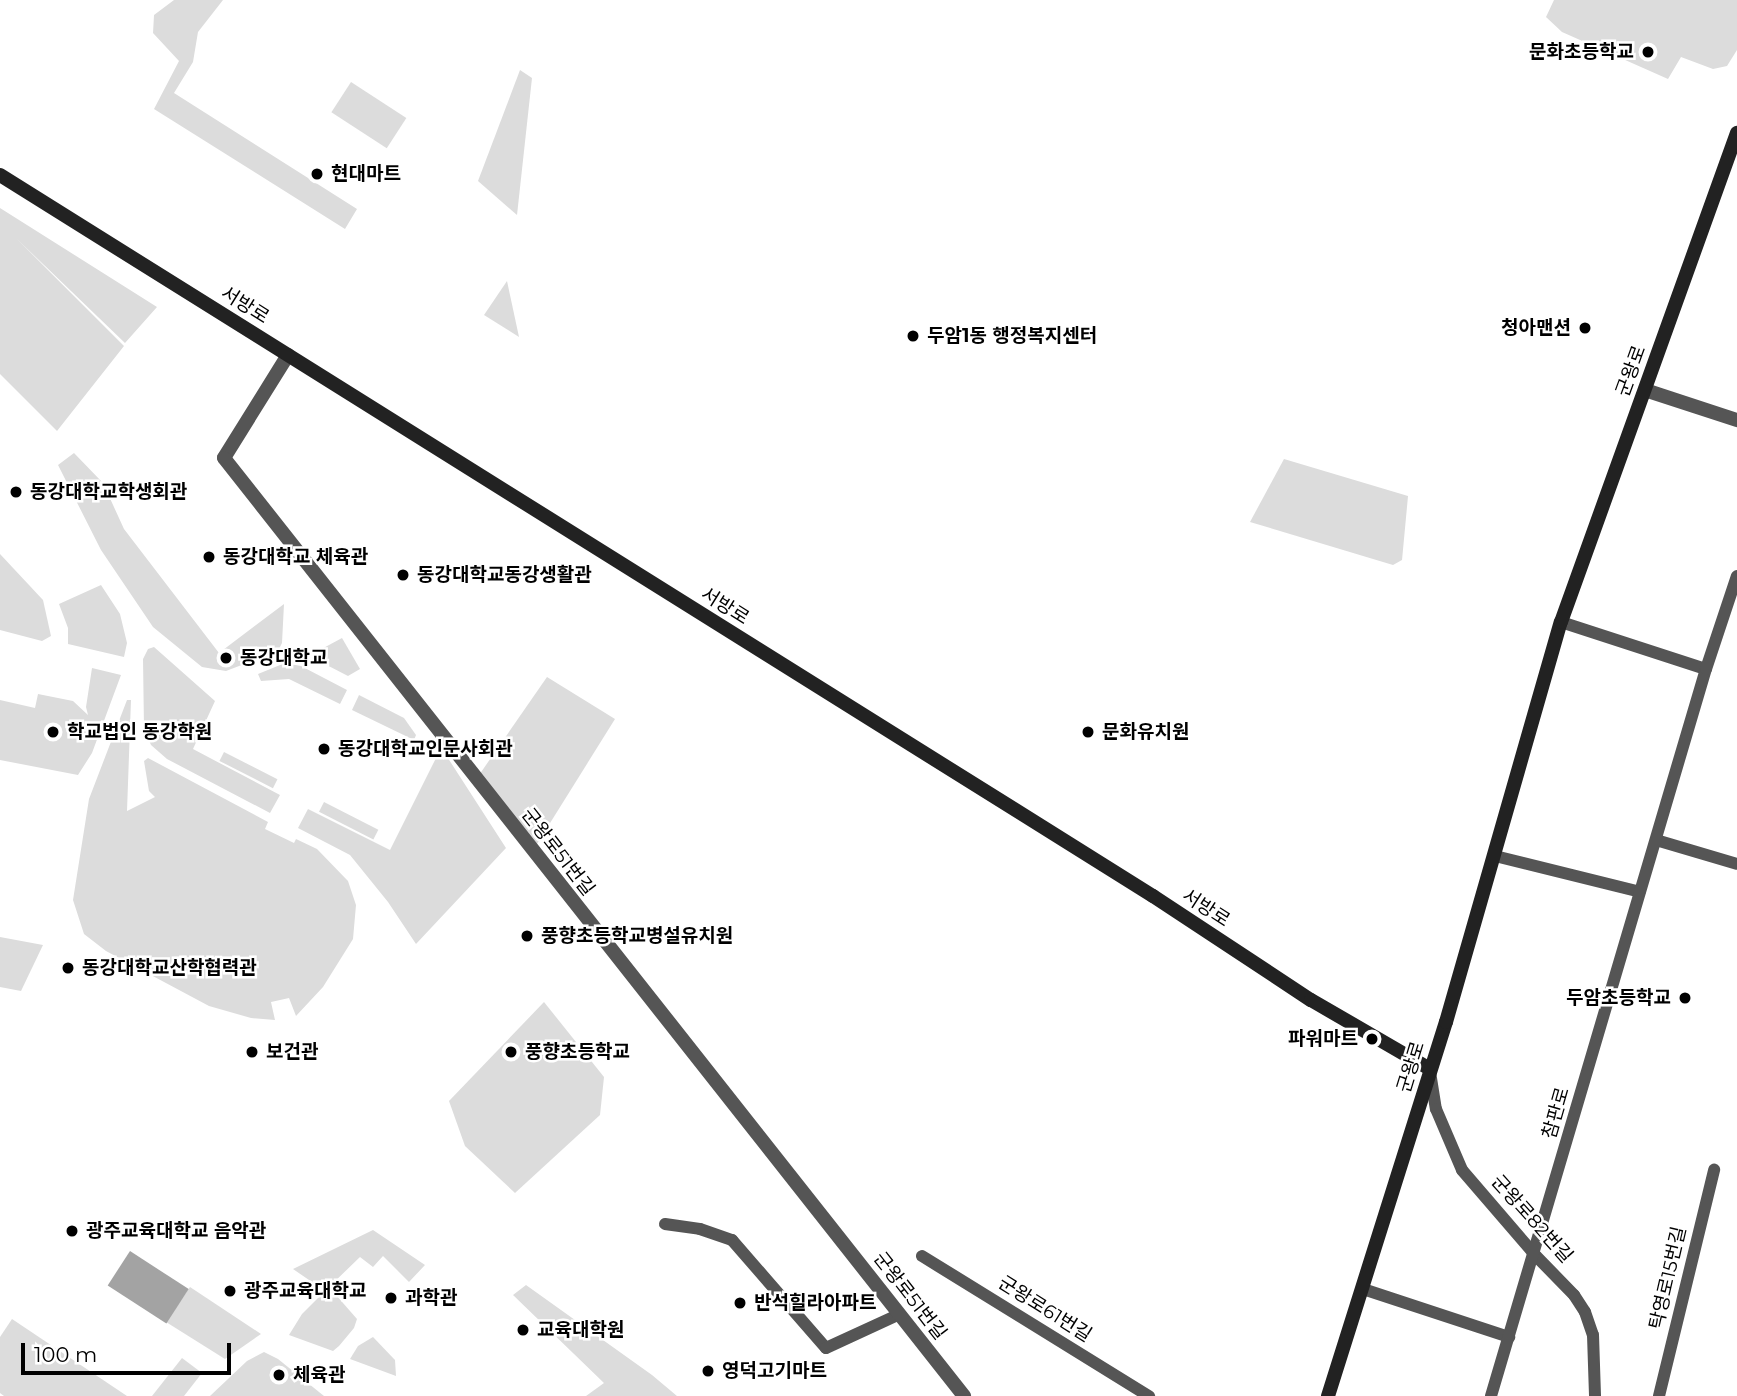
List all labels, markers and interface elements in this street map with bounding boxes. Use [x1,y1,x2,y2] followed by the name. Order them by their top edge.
[1529,41,1634,63] place label: 문화초등학교
[1640,44,1656,60] marker: 문화초등학교
[331,163,401,185] place label: 현대마트
[309,166,325,182] marker: 현대마트
[217,281,273,329] street label: 서방로
[1501,317,1571,339] place label: 청아맨션
[1577,320,1593,336] marker: 청아맨션
[927,325,1097,347] place label: 두암1동 행정복지센터
[905,328,921,344] marker: 두암1동 행정복지센터
[1611,342,1651,400] street label: 군왕로
[30,481,187,503] place label: 동강대학교학생회관
[8,484,24,500] marker: 동강대학교학생회관
[223,546,368,568] place label: 동강대학교 체육관
[201,549,217,565] marker: 동강대학교 체육관
[417,564,592,586] place label: 동강대학교동강생활관
[395,567,411,583] marker: 동강대학교동강생활관
[697,582,753,630] street label: 서방로
[240,647,327,669] place label: 동강대학교
[218,650,234,666] marker: 동강대학교
[67,721,212,743] place label: 학교법인 동강학원
[1102,721,1189,743] place label: 문화유치원
[45,724,61,740] marker: 학교법인 동강학원
[1080,724,1096,740] marker: 문화유치원
[338,738,513,760] place label: 동강대학교인문사회관
[316,741,332,757] marker: 동강대학교인문사회관
[517,804,599,900] street label: 군왕로51번길
[1178,884,1234,932] street label: 서방로
[541,925,733,947] place label: 풍향초등학교병설유치원
[519,928,535,944] marker: 풍향초등학교병설유치원
[82,957,257,979] place label: 동강대학교산학협력관
[60,960,76,976] marker: 동강대학교산학협력관
[1566,987,1671,1009] place label: 두암초등학교
[1677,990,1693,1006] marker: 두암초등학교
[1288,1028,1358,1050] place label: 파워마트
[1364,1031,1380,1047] marker: 파워마트
[1392,1039,1430,1095] street label: 군왕로
[266,1041,318,1063] place label: 보건관
[525,1041,630,1063] place label: 풍향초등학교
[244,1044,260,1060] marker: 보건관
[503,1044,519,1060] marker: 풍향초등학교
[1538,1085,1574,1141] street label: 참판로
[1487,1170,1577,1268] street label: 군왕로82번길
[86,1220,266,1242] place label: 광주교육대학교 음악관
[64,1223,80,1239] marker: 광주교육대학교 음악관
[1645,1224,1691,1332] street label: 탁영로15번길
[869,1248,951,1344] street label: 군왕로51번길
[994,1271,1096,1347] street label: 군왕로61번길
[244,1280,366,1302] place label: 광주교육대학교
[222,1283,238,1299] marker: 광주교육대학교
[405,1287,457,1309] place label: 과학관
[383,1290,399,1306] marker: 과학관
[754,1292,876,1314] place label: 반석힐라아파트
[732,1295,748,1311] marker: 반석힐라아파트
[537,1319,624,1341] place label: 교육대학원
[515,1322,531,1338] marker: 교육대학원
[24,1330,234,1374] scale bar
[34,1342,97,1367] text: 100 m
[722,1360,827,1382] place label: 영덕고기마트
[700,1363,716,1379] marker: 영덕고기마트
[293,1364,345,1386] place label: 체육관
[271,1367,287,1383] marker: 체육관

